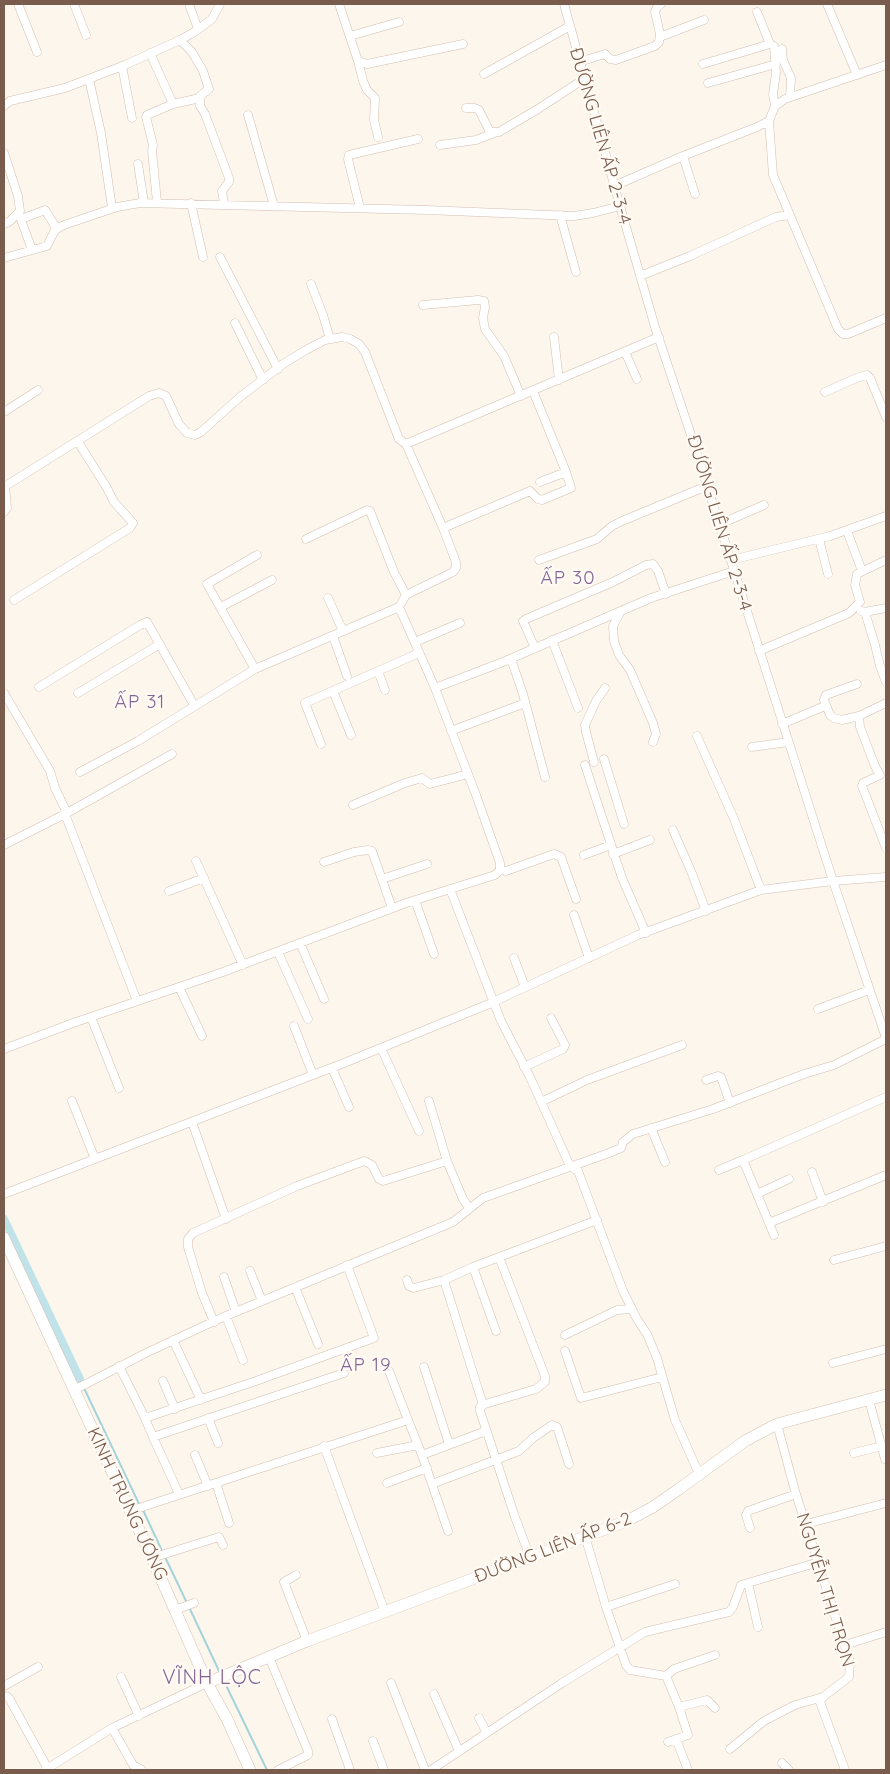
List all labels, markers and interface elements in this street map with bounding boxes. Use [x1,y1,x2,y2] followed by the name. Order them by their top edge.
[564,45,636,227] street label: ĐƯỜNG LIÊN ẤP 2-3-4
[682,433,756,613] street label: ĐƯỜNG LIÊN ẤP 2-3-4
[540,567,596,589] district label: ẤP 30
[114,691,166,713] district label: ẤP 31
[340,1354,392,1376] district label: ẤP 19
[82,1424,172,1584] street label: KINH TRUNG ƯƠNG
[471,1508,635,1588] street label: ĐƯỜNG LIÊN ẤP 6-2
[791,1511,859,1669] street label: NGUYỄN THỊ TRỌN
[161,1666,263,1690] district label: VĨNH LỘC

